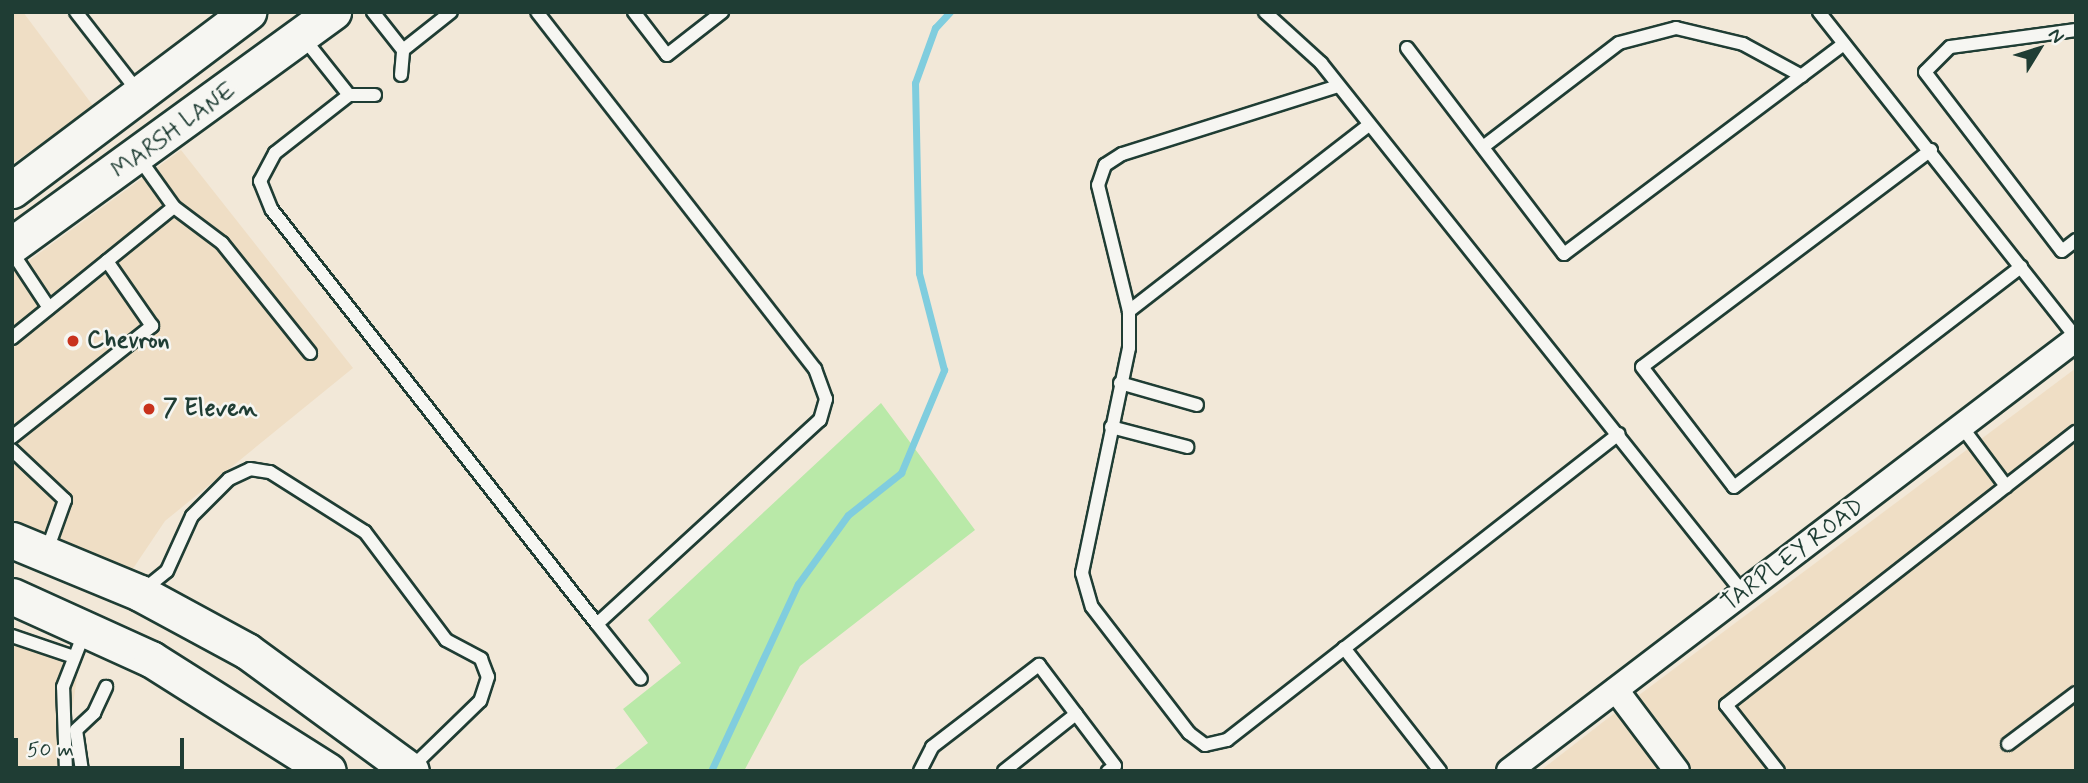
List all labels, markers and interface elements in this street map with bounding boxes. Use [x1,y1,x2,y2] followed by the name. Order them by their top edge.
[2004,14,2074,84] north arrow
[2042,23,2070,48] text: N
[106,76,242,186] street label: MARSH LANE
[87,327,170,355] place label: Chevron
[65,333,81,349] marker: Chevron
[163,395,257,423] place label: 7 Eleven
[141,401,157,417] marker: 7 Eleven
[1717,493,1869,617] street label: TARPLEY ROAD
[18,724,187,768] scale bar
[27,736,74,764] text: 50 m

